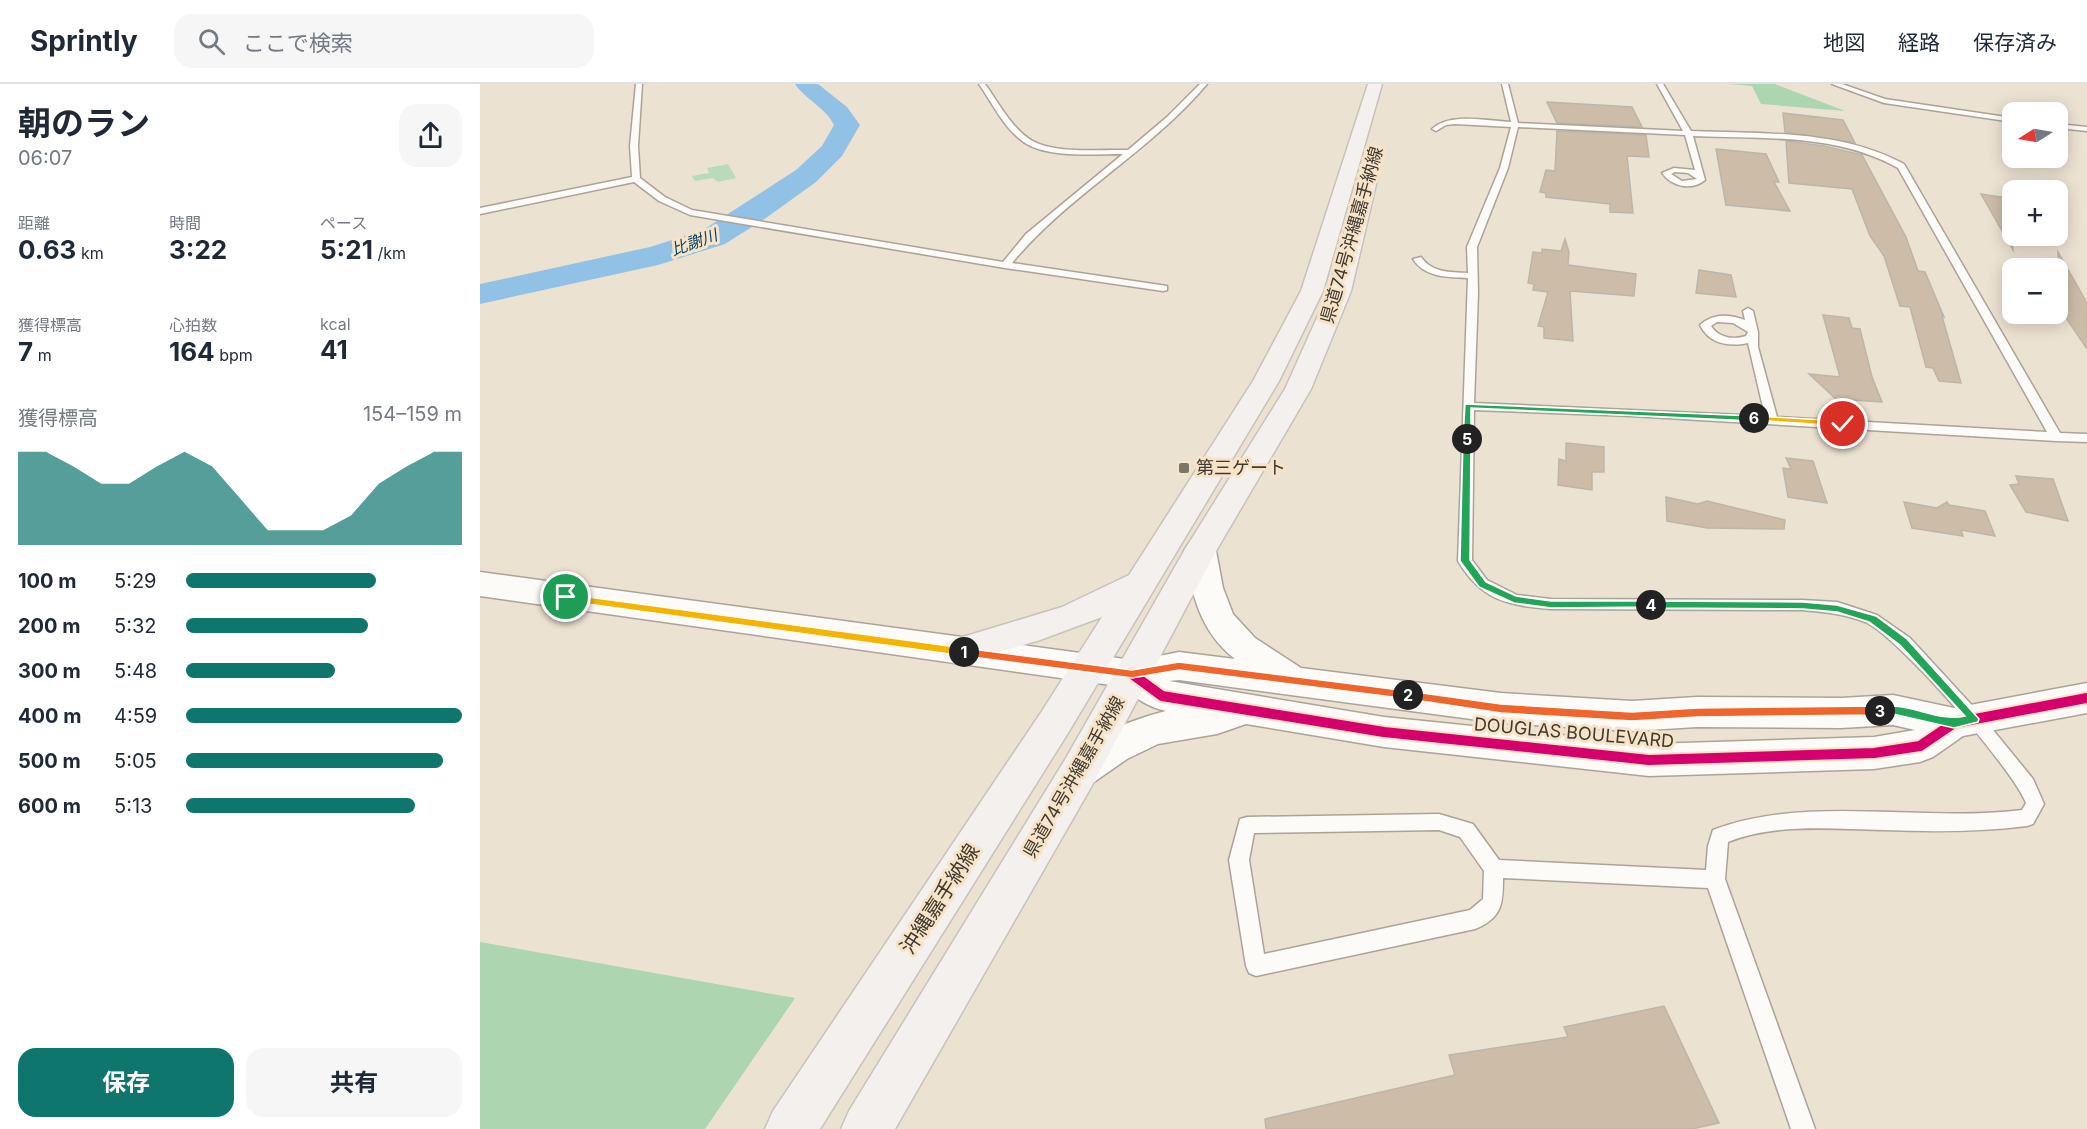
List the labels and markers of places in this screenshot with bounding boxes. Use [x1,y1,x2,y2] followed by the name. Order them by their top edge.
[1817,398,1868,449] pin
[1739,403,1769,433] pin: 6
[1452,424,1482,454] pin: 5
[1196,457,1286,478] place label: 第三ゲート
[1177,461,1191,475] marker: 第三ゲート
[540,571,591,622] pin
[1636,590,1666,620] pin: 4
[949,637,979,667] pin: 1
[1393,680,1423,710] pin: 2
[1865,696,1895,726] pin: 3

